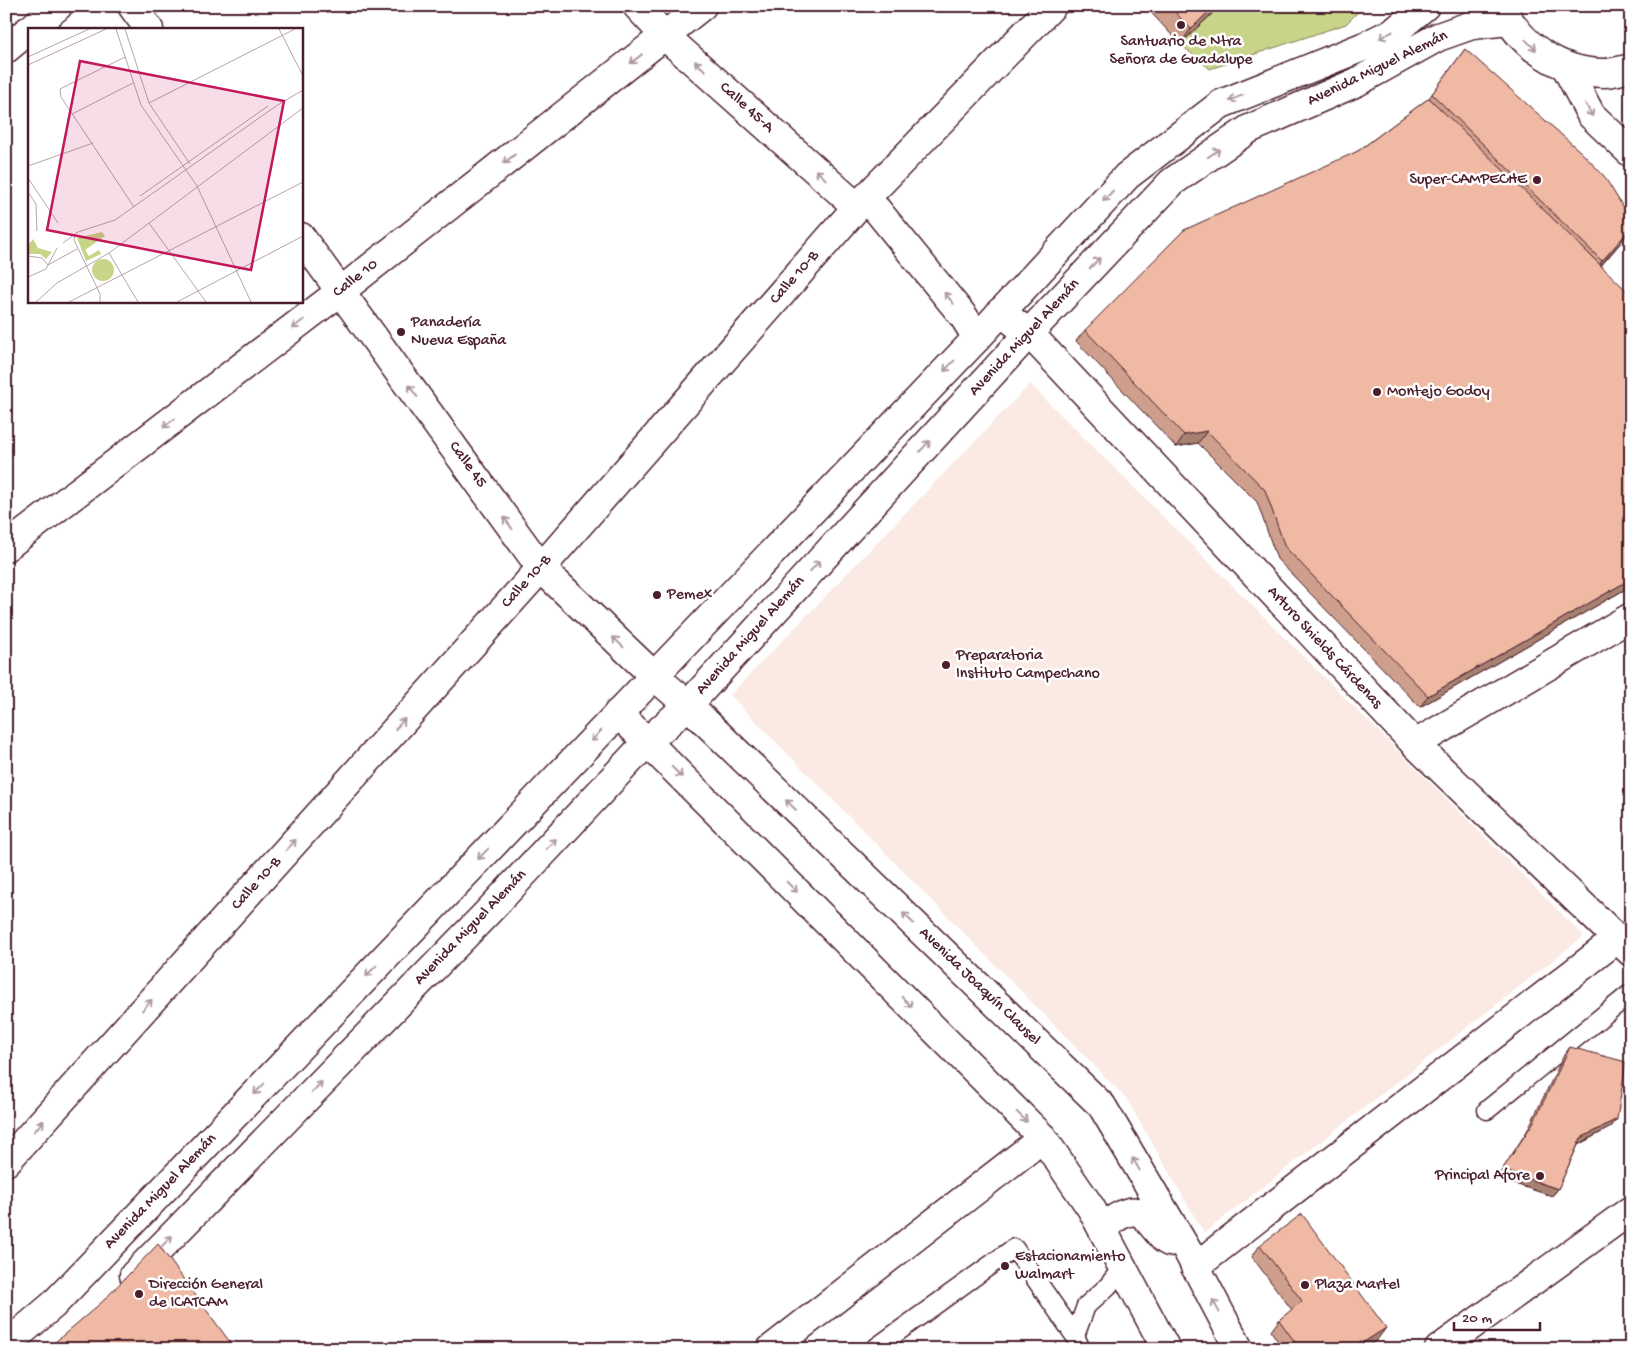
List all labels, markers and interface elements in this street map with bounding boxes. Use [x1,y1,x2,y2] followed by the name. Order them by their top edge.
[1175,19,1187,31] marker: Santuario de Ntra Señora de Guadalupe
[1305,27,1452,111] street label: Avenida Miguel Alemán
[28,28,302,302] inset map
[1379,31,1394,40] one-way arrow
[1109,33,1253,70] place label: Santuario de Ntra Señora de Guadalupe
[1524,39,1537,51] one-way arrow
[630,53,643,64] one-way arrow
[693,60,706,72] one-way arrow
[715,78,778,139] street label: Calle 45-A
[1229,94,1244,103] one-way arrow
[1584,103,1594,117] one-way arrow
[1207,148,1221,158] one-way arrow
[502,154,515,165] one-way arrow
[814,169,827,181] one-way arrow
[1409,171,1528,190] place label: Super-CAMPECHE
[1531,174,1543,186] marker: Super-CAMPECHE
[1102,190,1114,203] one-way arrow
[766,246,824,309] street label: Calle 10-B
[330,255,382,303] street label: Calle 10
[1089,256,1101,269] one-way arrow
[966,275,1085,401] street label: Avenida Miguel Alemán
[943,292,954,305] one-way arrow
[410,314,507,351] place label: Panadería Nueva España
[292,319,305,330] one-way arrow
[395,326,407,338] marker: Panadería Nueva España
[943,360,955,373] one-way arrow
[1387,383,1490,402] place label: Montejo Godoy
[408,384,418,398] one-way arrow
[1371,386,1383,398] marker: Montejo Godoy
[162,418,176,428] one-way arrow
[444,438,490,492] street label: Calle 45
[919,439,931,452] one-way arrow
[503,516,513,530] one-way arrow
[498,551,556,613] street label: Calle 10-B
[809,559,821,572] one-way arrow
[693,572,810,699] street label: Avenida Miguel Alemán
[1262,583,1386,714] street label: Arturo Shields Cárdenas
[666,586,713,605] place label: Pemex
[651,589,663,601] marker: Pemex
[612,636,624,648] one-way arrow
[955,647,1100,684] place label: Preparatoria Instituto Campechano
[940,659,952,671] marker: Preparatoria Instituto Campechano
[394,718,406,731] one-way arrow
[590,730,602,742] one-way arrow
[671,766,683,778] one-way arrow
[785,799,797,811] one-way arrow
[545,838,557,851] one-way arrow
[285,839,297,852] one-way arrow
[478,847,490,859] one-way arrow
[228,853,286,915] street label: Calle 10-B
[411,866,531,990] street label: Avenida Miguel Alemán
[786,881,798,893] one-way arrow
[902,912,914,924] one-way arrow
[914,924,1044,1050] street label: Avenida Joaquín Clausel
[365,965,377,978] one-way arrow
[901,996,913,1008] one-way arrow
[142,998,153,1011] one-way arrow
[311,1081,323,1094] one-way arrow
[253,1083,265,1095] one-way arrow
[1016,1110,1028,1123] one-way arrow
[33,1119,45,1132] one-way arrow
[101,1130,221,1254] street label: Avenida Miguel Alemán
[1131,1157,1141,1172] one-way arrow
[1434,1167,1531,1186] place label: Principal Afore
[1534,1170,1546,1182] marker: Principal Afore
[160,1235,173,1247] one-way arrow
[1015,1248,1126,1285] place label: Estacionamiento Walmart
[999,1260,1011,1272] marker: Estacionamiento Walmart
[148,1276,263,1313] place label: Dirección General de ICATCAM
[1314,1276,1400,1295] place label: Plaza Martel
[1299,1279,1311,1291] marker: Plaza Martel
[133,1288,145,1300] marker: Dirección General de ICATCAM
[1210,1299,1220,1313] one-way arrow
[1454,1300,1541,1332] scale bar
[1462,1310,1492,1328] text: 20 m

